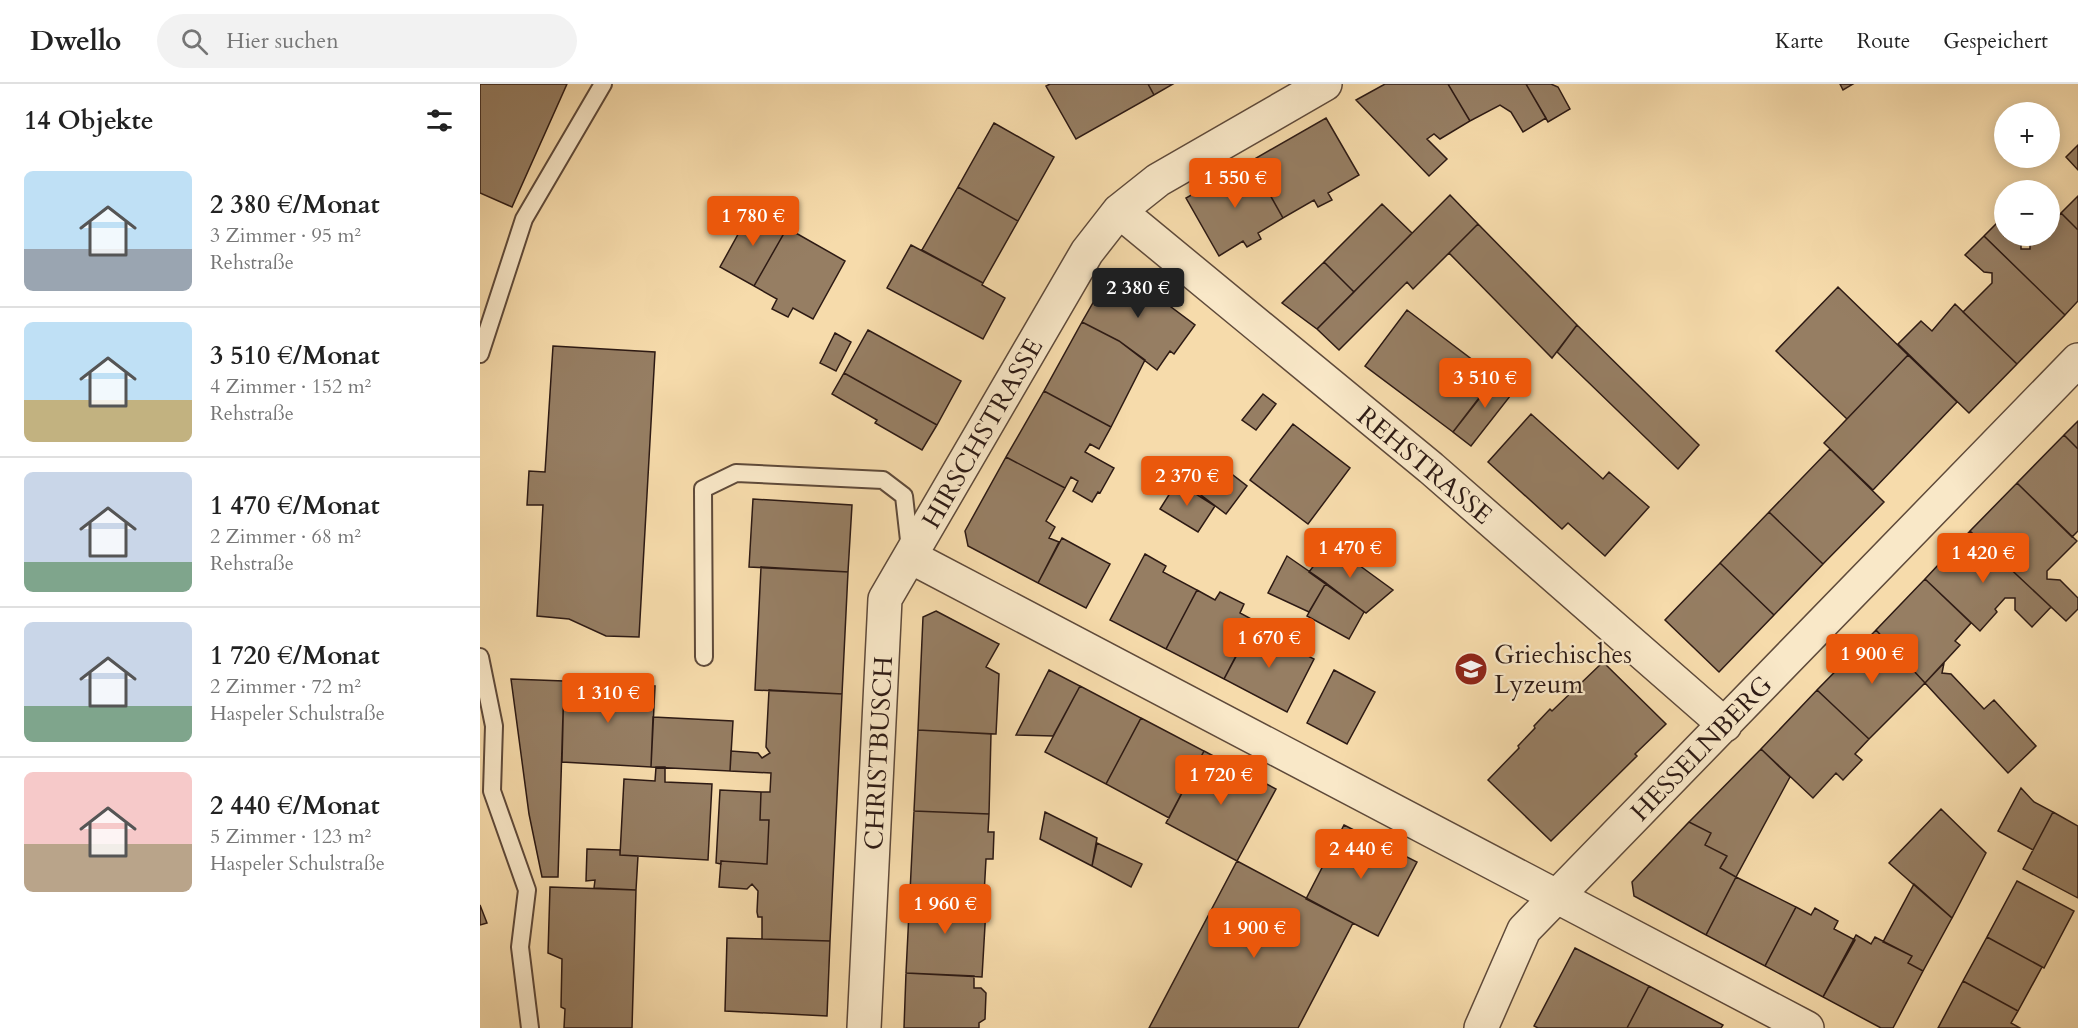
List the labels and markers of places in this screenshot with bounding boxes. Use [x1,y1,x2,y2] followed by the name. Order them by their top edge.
[1180,158,1290,209] pin: 1 550 €
[698,196,808,247] pin: 1 780 €
[1083,268,1193,319] pin: 2 380 €
[1430,358,1540,409] pin: 3 510 €
[1132,456,1242,507] pin: 2 370 €
[1295,528,1405,579] pin: 1 470 €
[1928,533,2038,584] pin: 1 420 €
[1214,618,1324,669] pin: 1 670 €
[1817,634,1927,685] pin: 1 900 €
[1494,637,1632,702] place label: Griechisches Lyzeum
[1453,651,1489,687] school or university icon: Griechisches Lyzeum
[553,673,663,724] pin: 1 310 €
[1166,755,1276,806] pin: 1 720 €
[1306,829,1416,880] pin: 2 440 €
[890,884,1000,935] pin: 1 960 €
[1199,908,1309,959] pin: 1 900 €

